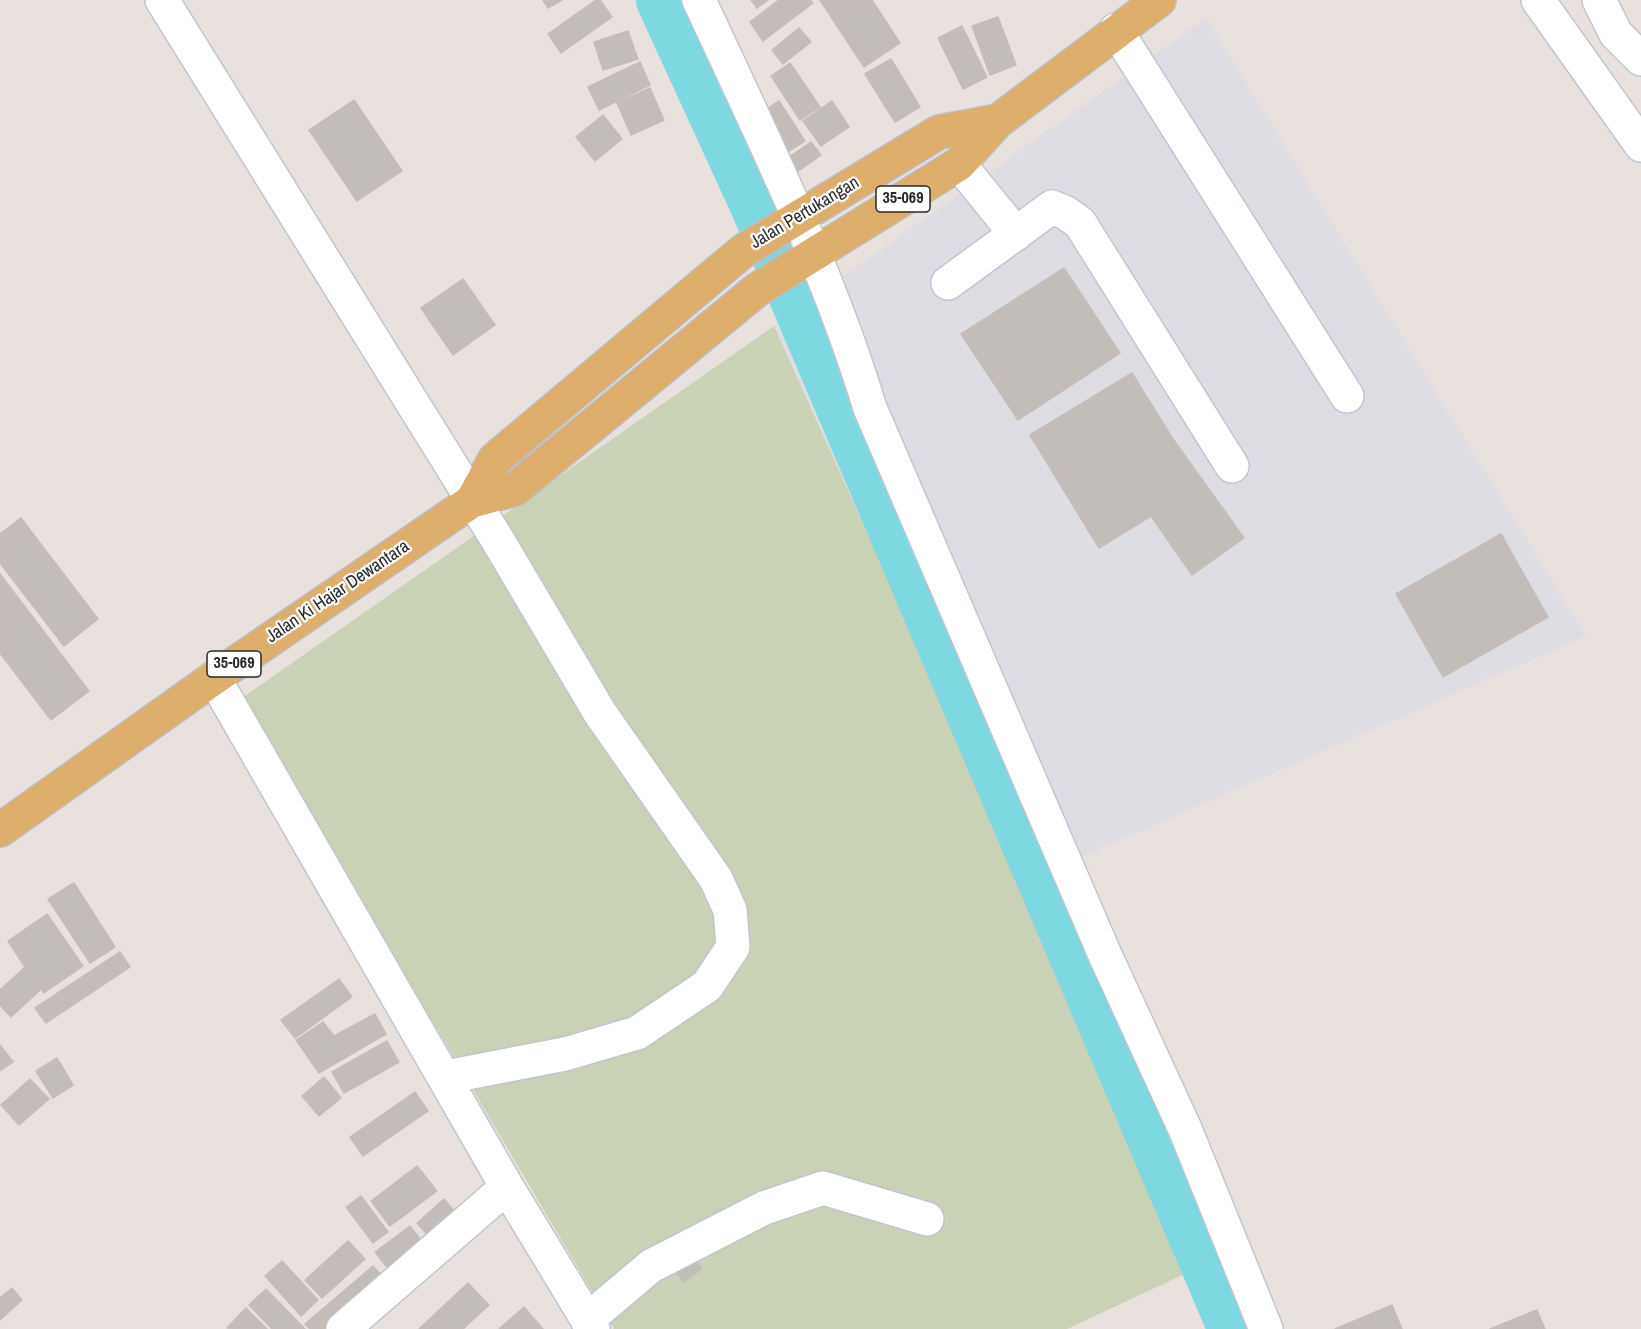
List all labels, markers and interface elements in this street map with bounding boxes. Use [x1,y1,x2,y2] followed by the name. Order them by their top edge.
[747,172,863,254] street label: Jalan Pertukangan
[876,186,930,212] road number: 35-069
[262,536,414,648] street label: Jalan Ki Hajar Dewantara
[207,651,261,677] road number: 35-069

